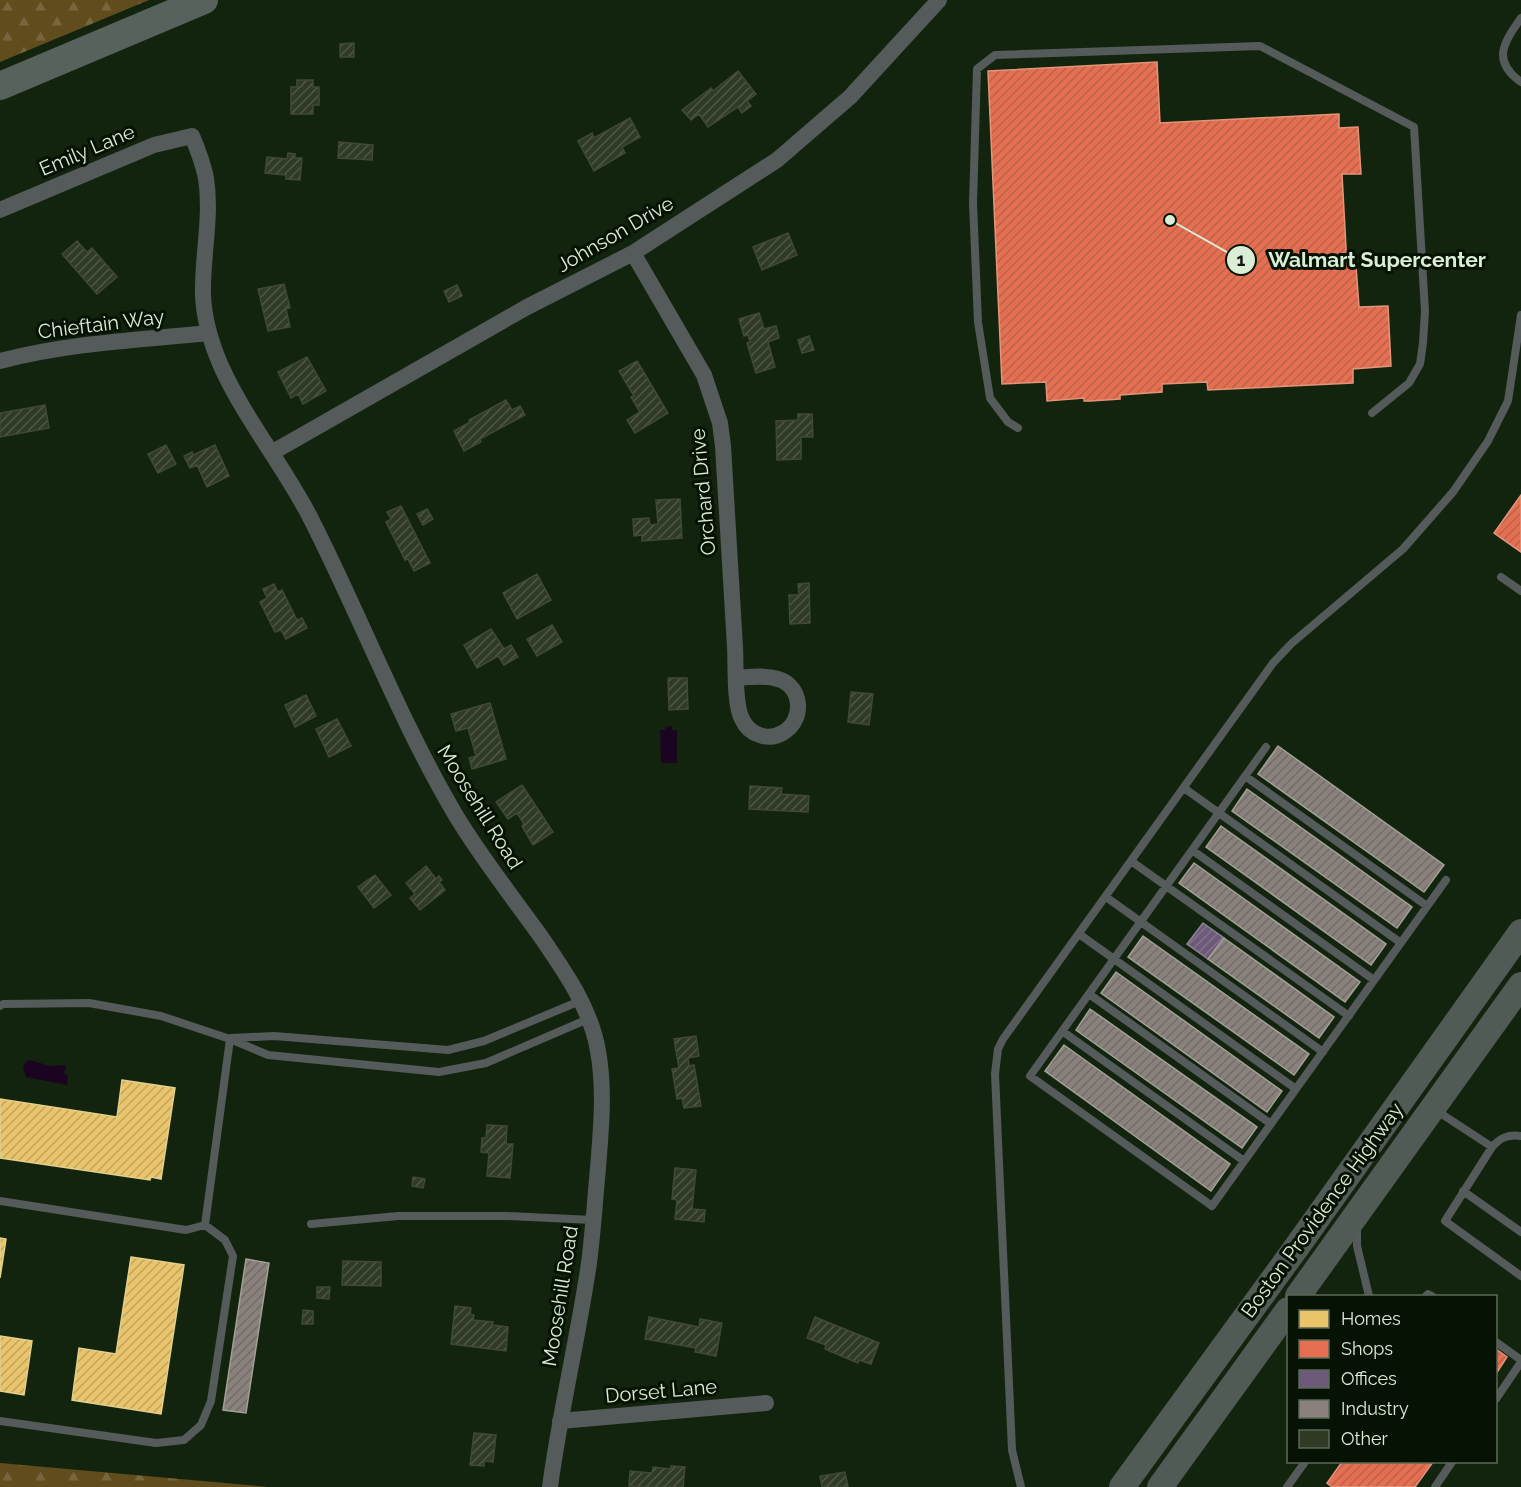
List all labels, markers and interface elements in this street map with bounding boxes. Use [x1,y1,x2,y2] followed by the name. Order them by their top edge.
[36,119,139,181] street label: Emily Lane
[552,191,678,277] street label: Johnson Drive
[1226,240,1498,279] callout: Walmart Supercenter
[1268,247,1486,272] text: Walmart Supercenter
[1237,249,1246,270] text: 1
[36,304,166,344] street label: Chieftain Way
[685,427,720,556] street label: Orchard Drive
[432,740,528,874] street label: Moosehill Road
[1236,1098,1408,1322] street label: Boston Providence Highway
[537,1224,583,1368] street label: Moosehill Road
[1287,1295,1497,1463] legend
[1341,1308,1401,1329] text: Homes
[1341,1338,1393,1359] text: Shops
[1341,1368,1397,1389] text: Offices
[604,1374,718,1408] street label: Dorset Lane
[1341,1398,1409,1419] text: Industry
[1341,1428,1389,1449] text: Other

